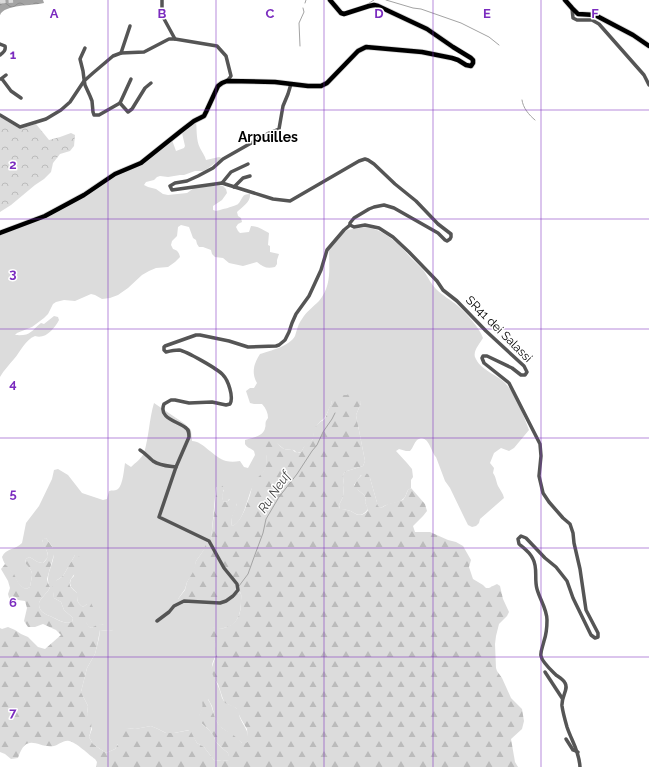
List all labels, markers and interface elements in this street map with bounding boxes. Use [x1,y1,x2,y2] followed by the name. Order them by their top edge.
[50,6,59,21] text: A
[158,6,167,21] text: B
[266,6,275,21] text: C
[374,6,384,21] text: D
[483,6,491,21] text: E
[591,6,599,21] text: F
[10,47,17,62] text: 1
[238,129,298,145] district label: Arpuilles
[9,157,17,172] text: 2
[9,266,17,281] text: 3
[463,293,535,365] street label: SR41 dei Salassi
[9,376,17,391] text: 4
[255,467,294,516] water label: Ru Neuf
[9,486,17,501] text: 5
[9,595,17,610] text: 6
[9,705,17,720] text: 7

